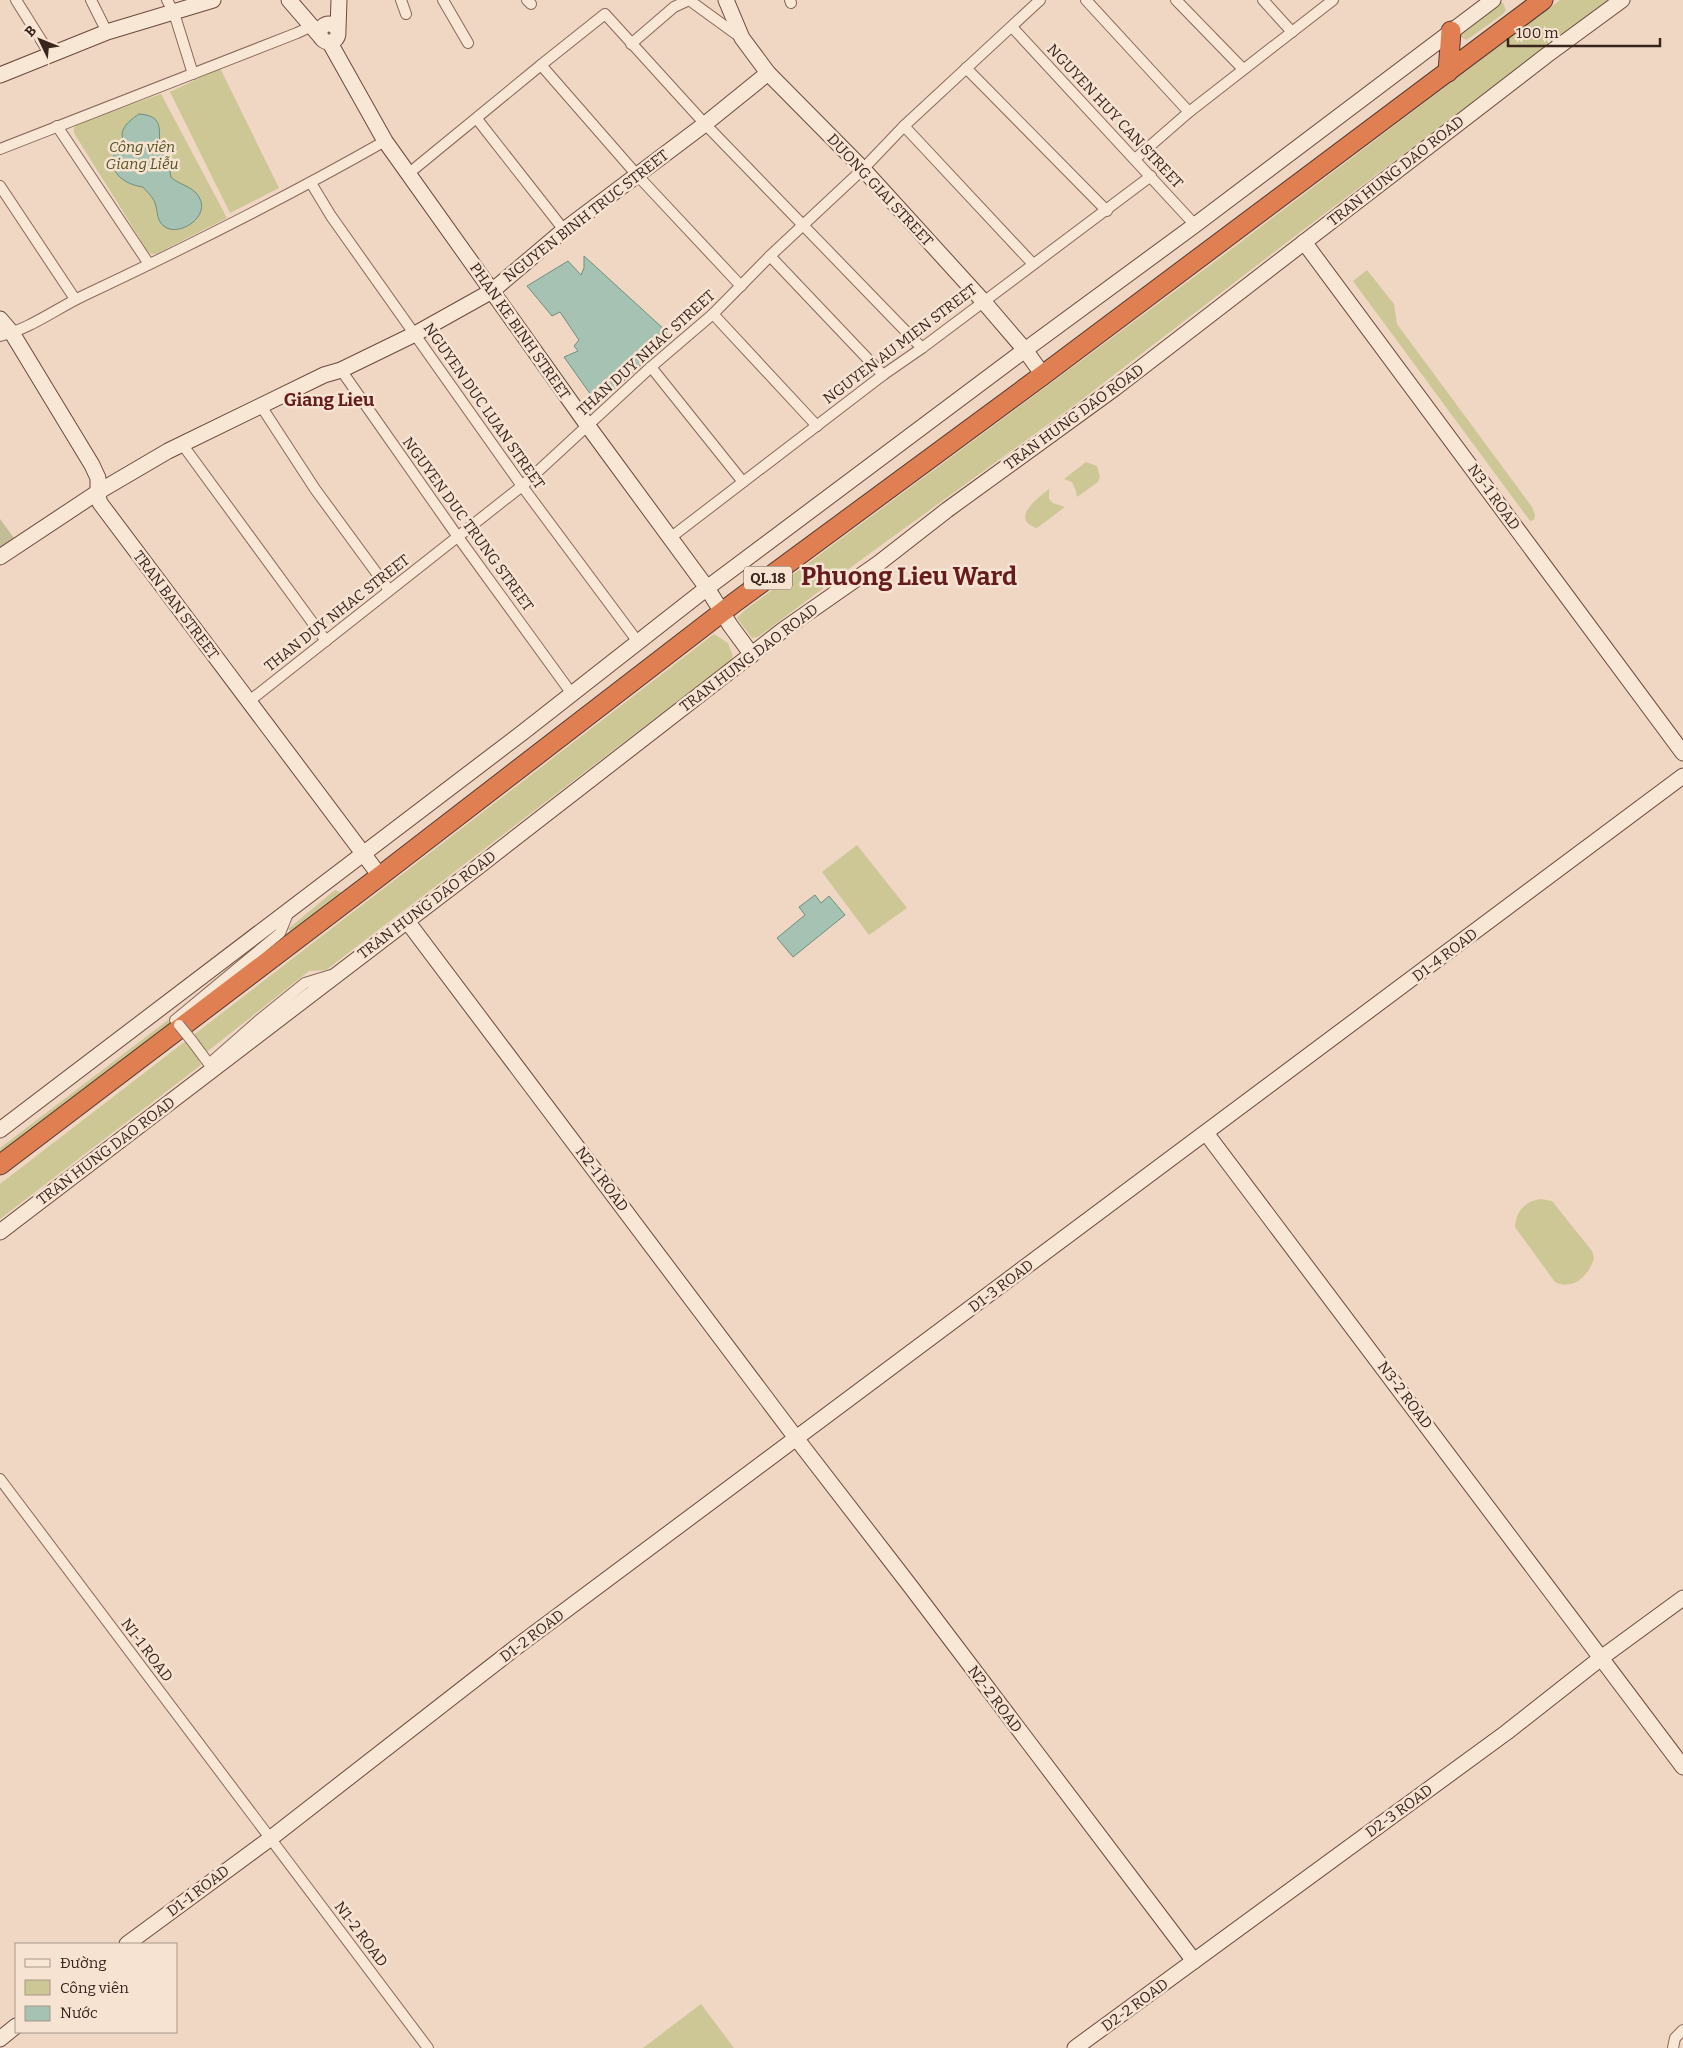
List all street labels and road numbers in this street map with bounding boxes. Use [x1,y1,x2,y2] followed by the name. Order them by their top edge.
[1043,40,1187,192] street label: NGUYEN HUY CAN STREET
[1324,112,1468,230] street label: TRAN HUNG DAO ROAD
[823,130,937,250] street label: DUONG GIAI STREET
[500,146,672,286] street label: NGUYEN BINH TRUC STREET
[466,259,574,403] street label: PHAN KE BINH STREET
[820,280,981,408] street label: NGUYEN AU MIEN STREET
[573,286,719,420] street label: THAN DUY NHAC STREET
[420,319,549,493] street label: NGUYEN DUC LUAN STREET
[1001,360,1147,474] street label: TRAN HUNG DAO ROAD
[399,433,537,615] street label: NGUYEN DUC TRUNG STREET
[1464,461,1524,533] street label: N3-1 ROAD
[129,547,223,663] street label: TRAN BAN STREET
[261,551,413,675] street label: THAN DUY NHAC STREET
[744,566,792,590] road number: QL.18
[676,600,822,716] street label: TRAN HUNG DAO ROAD
[354,847,500,963] street label: TRAN HUNG DAO ROAD
[1409,925,1481,985] street label: D1-4 ROAD
[33,1093,179,1209] street label: TRAN HUNG DAO ROAD
[572,1143,632,1215] street label: N2-1 ROAD
[965,1256,1037,1316] street label: D1-3 ROAD
[1374,1358,1436,1432] street label: N3-2 ROAD
[496,1606,568,1666] street label: D1-2 ROAD
[117,1615,177,1685] street label: N1-1 ROAD
[964,1662,1026,1736] street label: N2-2 ROAD
[1362,1781,1436,1841] street label: D2-3 ROAD
[163,1862,233,1920] street label: D1-1 ROAD
[331,1898,391,1970] street label: N1-2 ROAD
[1098,1975,1172,2035] street label: D2-2 ROAD

